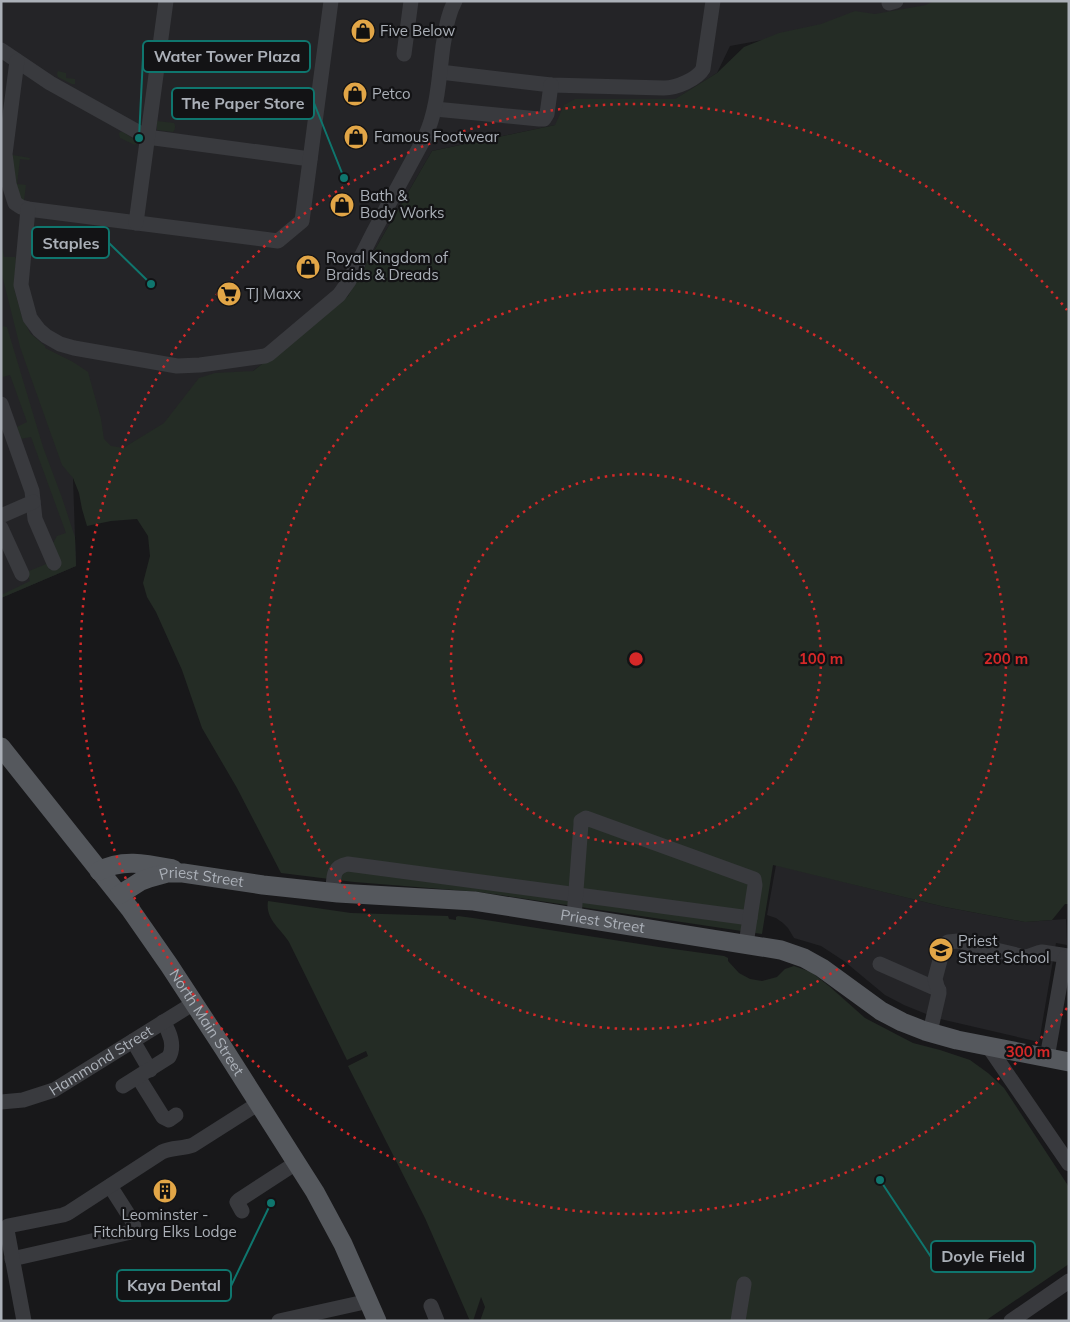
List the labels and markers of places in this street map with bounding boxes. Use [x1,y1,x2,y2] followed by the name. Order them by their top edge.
[350,18,376,44] shop icon: Five Below
[380,21,455,40] place label: Five Below
[143,41,310,72] callout: Water Tower Plaza
[342,81,368,107] shop icon: Petco
[372,84,411,103] place label: Petco
[172,88,314,119] callout: The Paper Store
[343,124,369,150] shop icon: Famous Footwear
[374,127,500,146] place label: Famous Footwear
[360,186,444,222] place label: Bath & Body Works
[329,192,355,218] shop icon: Bath & Body Works
[32,227,109,258] callout: Staples
[326,248,449,284] place label: Royal Kingdom of Braids & Dreads
[295,254,321,280] shop icon: Royal Kingdom of Braids & Dreads
[216,281,242,307] supermarket icon: TJ Maxx
[246,284,301,303] place label: TJ Maxx
[627,650,645,668] centre of rings
[958,931,1050,967] place label: Priest Street School
[928,937,954,963] school or university icon: Priest Street School
[152,1178,178,1204] building icon: Leominster - Fitchburg Elks Lodge
[93,1205,237,1241] place label: Leominster - Fitchburg Elks Lodge
[931,1241,1035,1272] callout: Doyle Field
[117,1270,231,1301] callout: Kaya Dental

